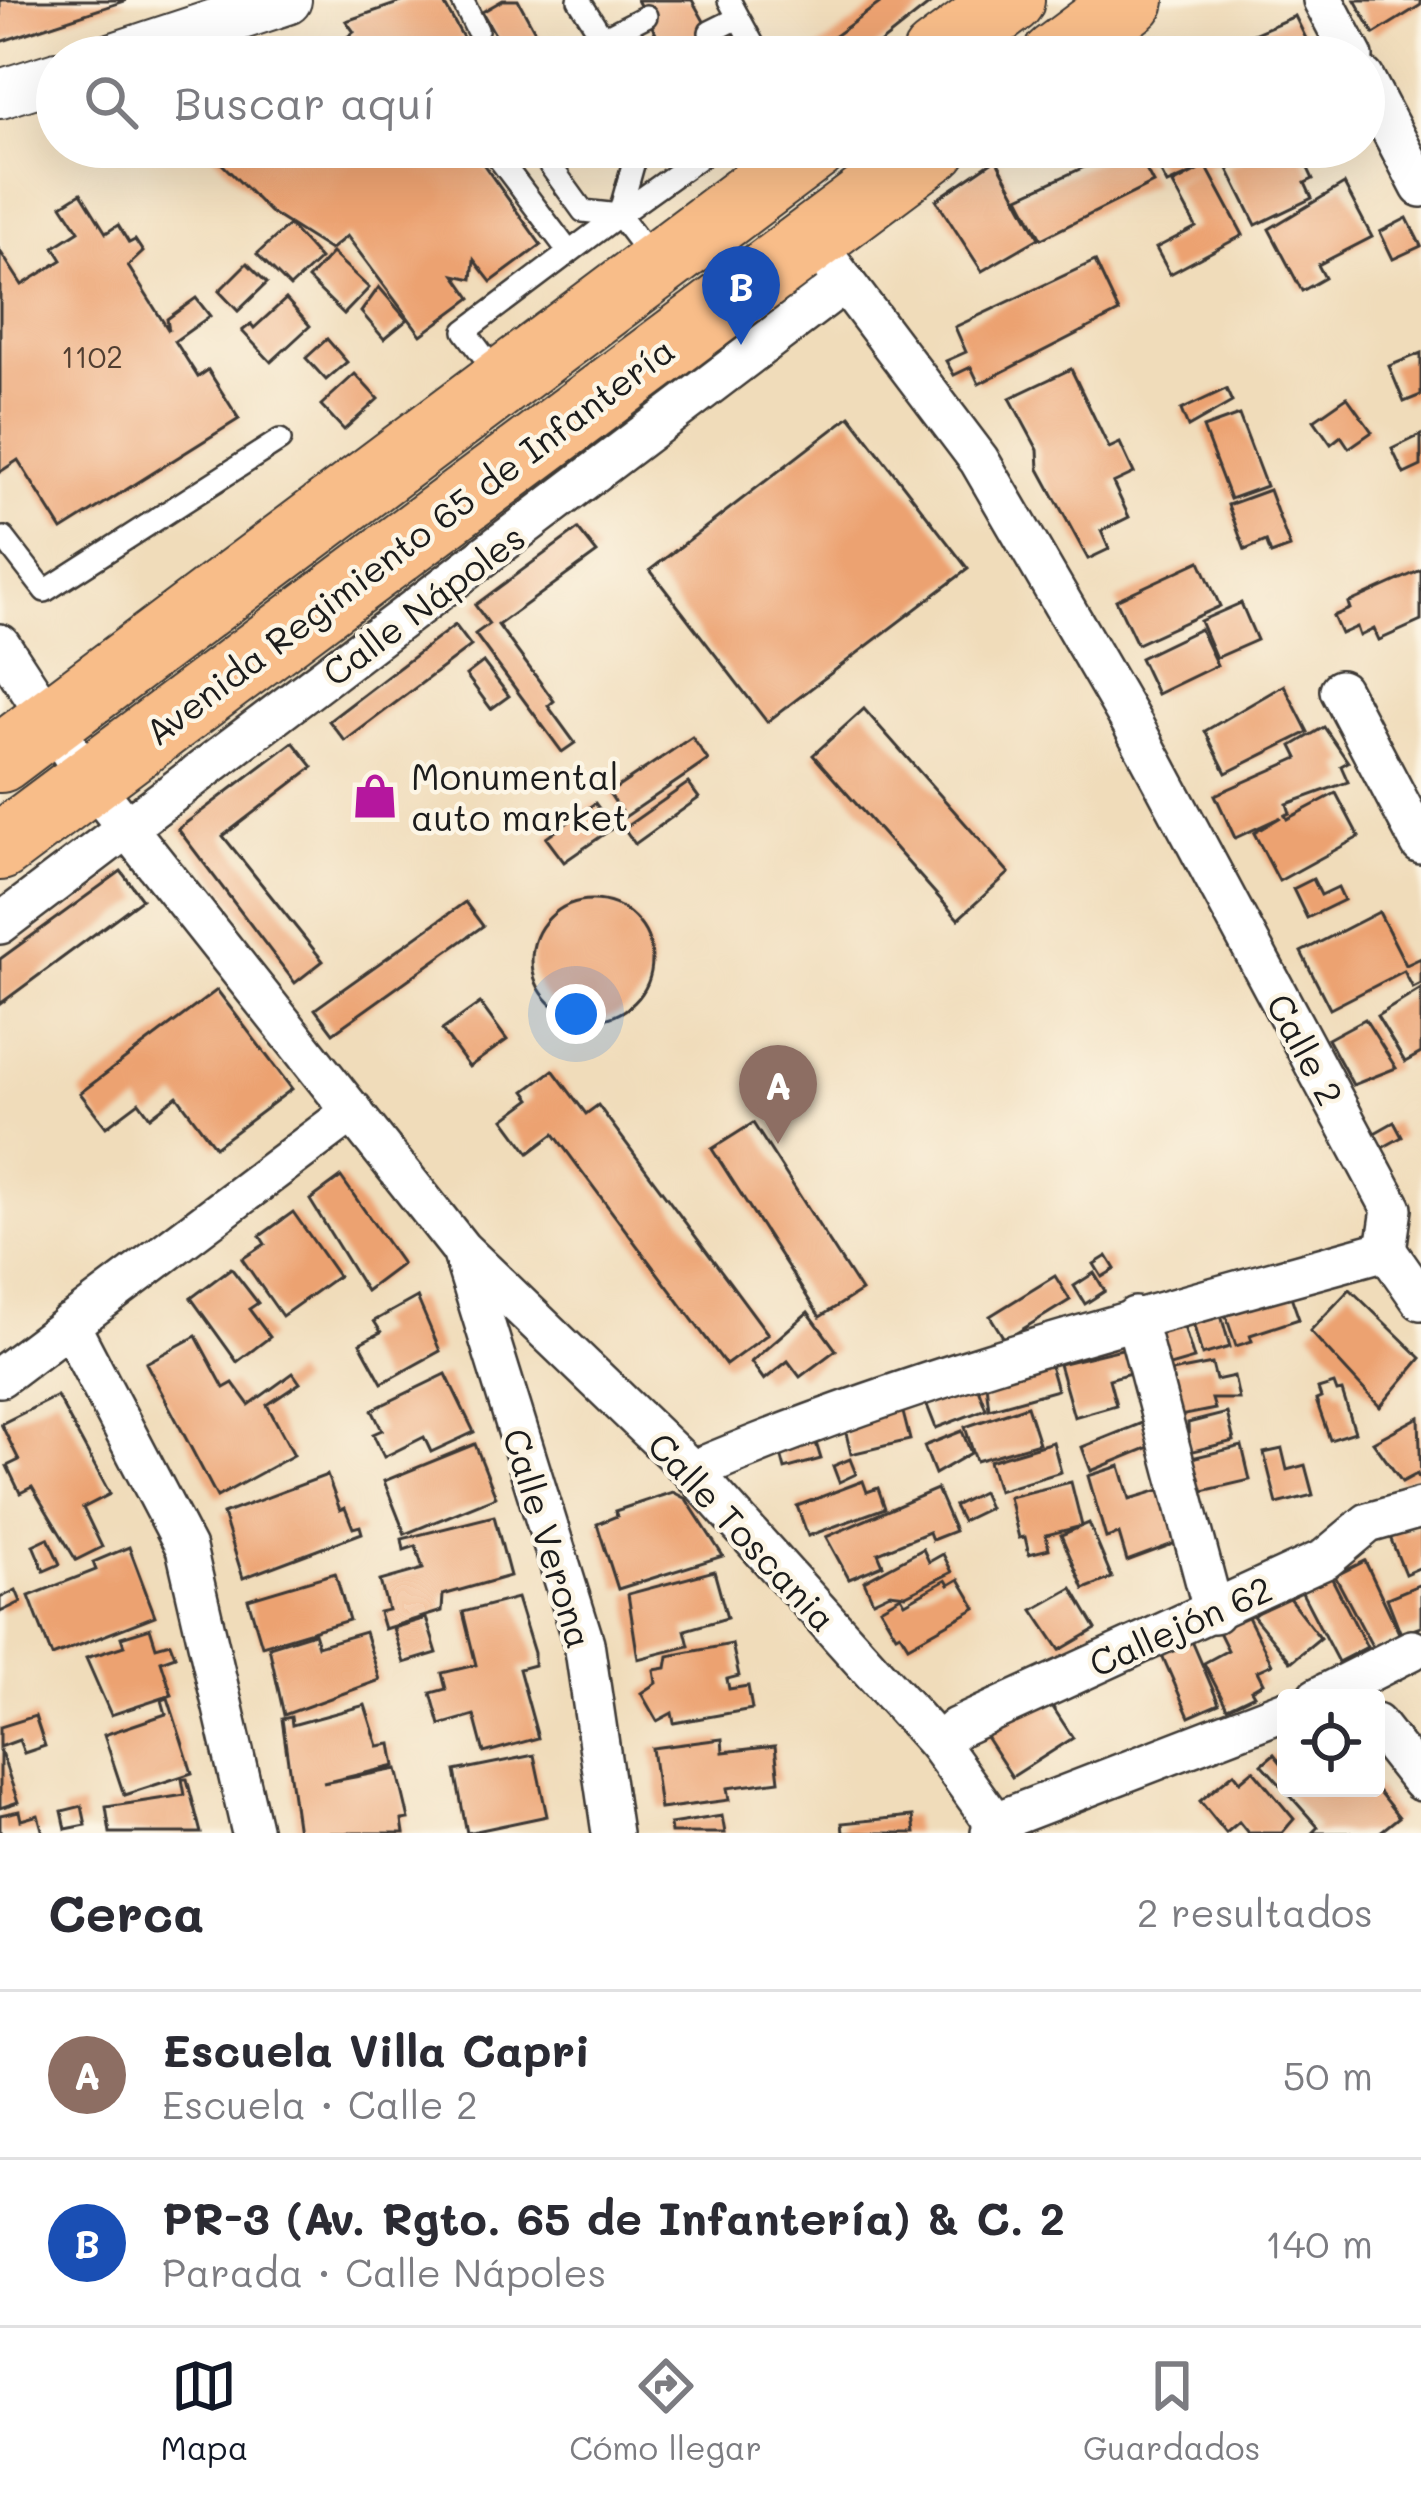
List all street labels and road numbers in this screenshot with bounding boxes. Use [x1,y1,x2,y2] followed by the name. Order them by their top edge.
[135,325,683,755] street label: Avenida Regimiento 65 de Infantería
[312,513,534,695] street label: Calle Nápoles
[1257,985,1355,1113] street label: Calle 2
[639,1421,847,1641] street label: Calle Toscania
[493,1422,605,1654] street label: Calle Verona
[1081,1564,1279,1686] street label: Callejón 62

